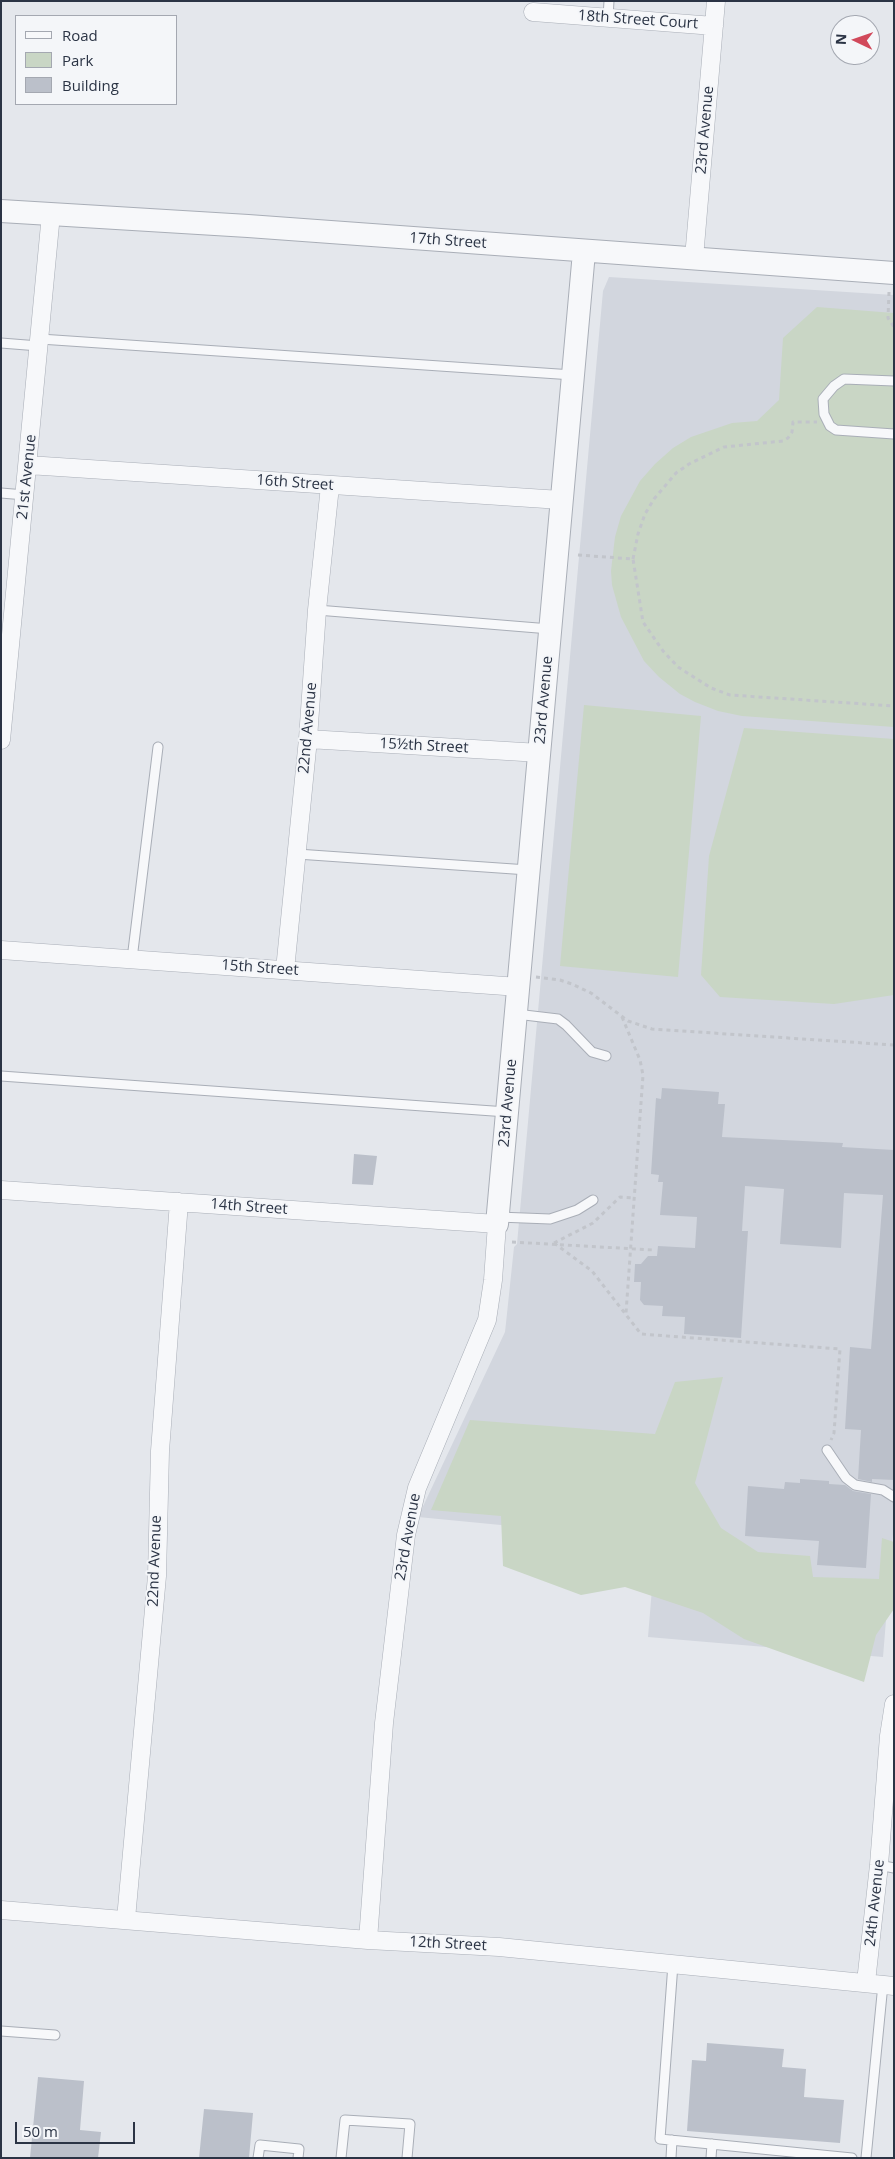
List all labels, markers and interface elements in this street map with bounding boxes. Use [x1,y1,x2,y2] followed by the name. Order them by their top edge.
[577,7,699,33] street label: 18th Street Court
[15,15,178,105] legend
[830,15,880,65] north arrow
[62,25,98,45] text: Road
[831,33,850,45] text: N
[62,50,93,70] text: Park
[62,75,119,95] text: Building
[692,85,718,175] street label: 23rd Avenue
[409,229,487,253] street label: 17th Street
[14,433,40,521] street label: 21st Avenue
[256,471,334,495] street label: 16th Street
[531,655,557,745] street label: 23rd Avenue
[295,682,321,774] street label: 22nd Avenue
[379,735,469,757] street label: 15½th Street
[221,956,299,980] street label: 15th Street
[495,1058,521,1148] street label: 23rd Avenue
[210,1195,288,1219] street label: 14th Street
[391,1492,425,1582] street label: 23rd Avenue
[144,1515,166,1607] street label: 22nd Avenue
[861,1858,889,1948] street label: 24th Avenue
[409,1933,487,1955] street label: 12th Street
[18,2112,138,2144] scale bar
[23,2121,58,2141] text: 50 m

